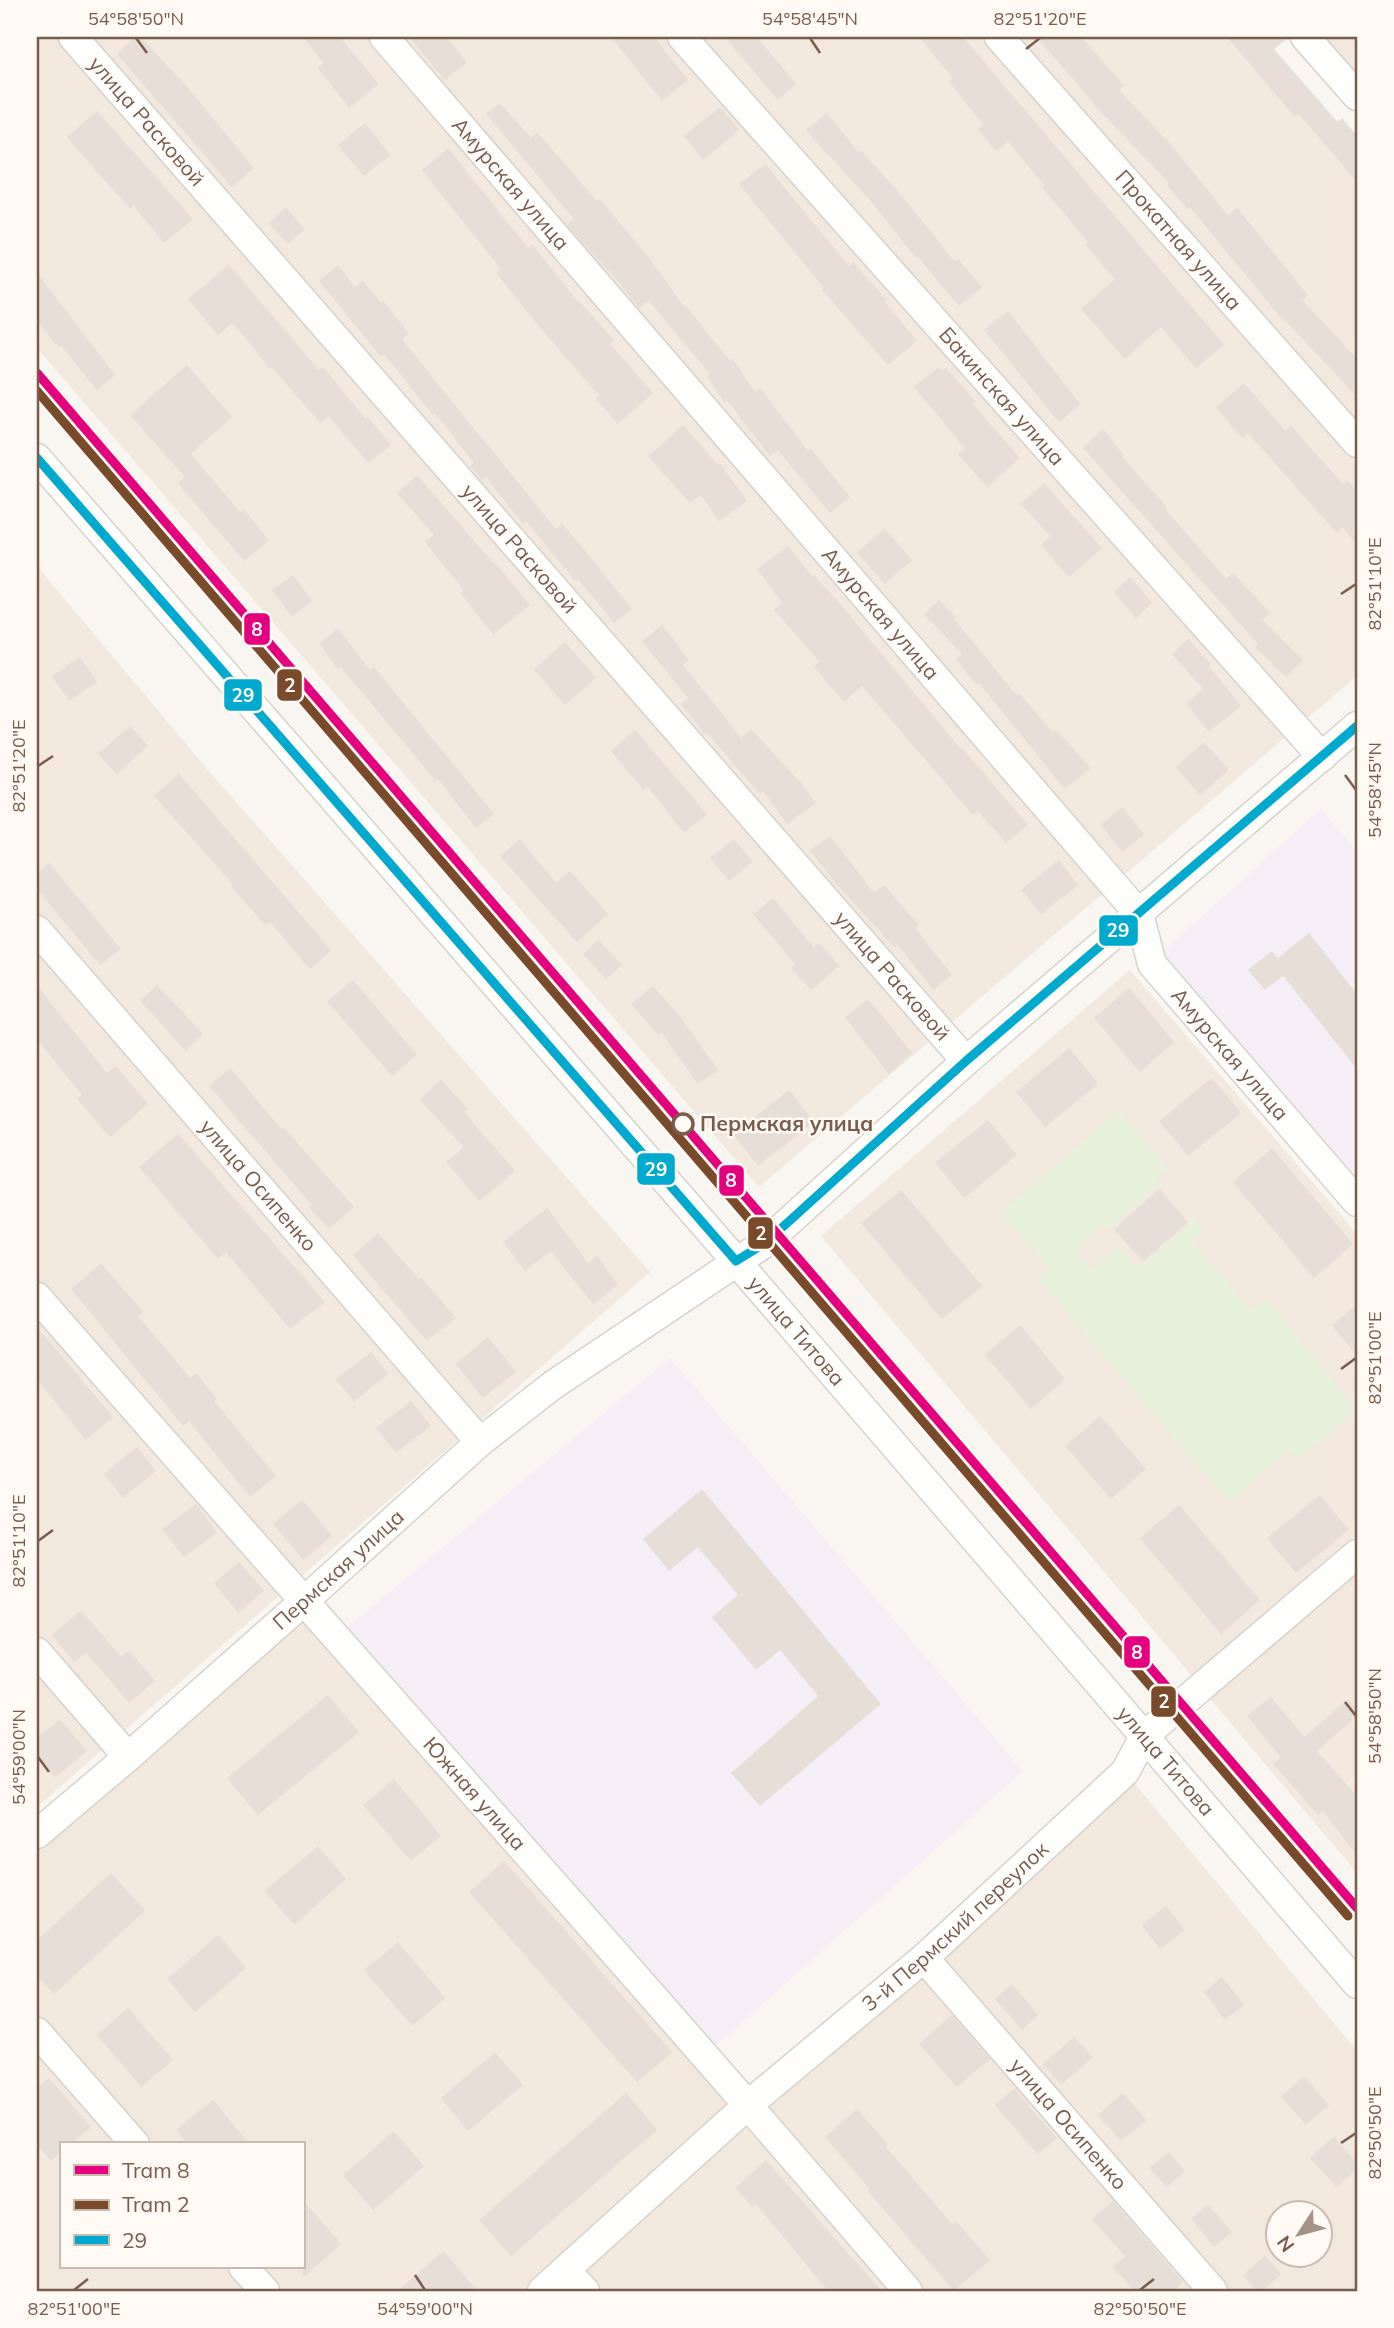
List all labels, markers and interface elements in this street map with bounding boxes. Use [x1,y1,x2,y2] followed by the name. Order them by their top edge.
[88,7,184,30] text: 54°58'50"N
[762,7,858,30] text: 54°58'45"N
[993,7,1087,30] text: 82°51'20"E
[84,51,211,191] street label: улица Расковой
[447,112,576,255] street label: Амурская улица
[1110,164,1248,315] street label: Прокатная улица
[934,321,1071,470] street label: Бакинская улица
[457,478,584,618] street label: улица Расковой
[1363,537,1386,631] text: 82°51'10"E
[817,541,945,685] street label: Амурская улица
[243,612,271,646] line badge: 8
[251,617,263,641] text: 8
[276,668,303,702] line badge: 2
[284,673,296,697] text: 2
[223,678,263,712] line badge: 29
[232,683,254,707] text: 29
[7,719,30,813] text: 82°51'20"E
[1363,742,1386,838] text: 54°58'45"N
[829,905,956,1046] street label: улица Расковой
[1098,914,1139,947] line badge: 29
[1107,918,1129,942] text: 29
[1166,982,1295,1125] street label: Амурская улица
[700,1110,873,1136] place label: Пермская улица
[672,1113,694,1135] marker: Пермская улица
[195,1114,323,1256] street label: улица Осипенко
[636,1152,676,1186] line badge: 29
[645,1157,667,1181] text: 29
[718,1164,745,1197] line badge: 8
[725,1168,737,1192] text: 8
[747,1216,774,1250] line badge: 2
[755,1221,767,1245] text: 2
[743,1270,851,1391] street label: улица Титова
[1363,1311,1386,1405] text: 82°51'00"E
[7,1494,30,1588] text: 82°51'10"E
[267,1503,409,1635] street label: Пермская улица
[1123,1635,1151,1669] line badge: 8
[1131,1640,1143,1664] text: 8
[1363,1668,1386,1764] text: 54°58'50"N
[1150,1685,1177,1718] line badge: 2
[1158,1689,1170,1713] text: 2
[1112,1700,1221,1821] street label: улица Титова
[7,1709,30,1805] text: 54°59'00"N
[418,1731,532,1855] street label: Южная улица
[856,1835,1054,2016] street label: 3-й Пермский переулок
[1005,2052,1133,2195] street label: улица Осипенко
[1363,2086,1386,2180] text: 82°50'50"E
[60,2142,304,2268] legend
[122,2157,190,2183] text: Tram 8
[122,2191,190,2217] text: Tram 2
[1264,2198,1334,2268] north arrow
[122,2227,147,2253] text: 29
[1271,2231,1299,2257] text: N
[27,2297,121,2320] text: 82°51'00"E
[377,2297,473,2320] text: 54°59'00"N
[1093,2297,1187,2320] text: 82°50'50"E

